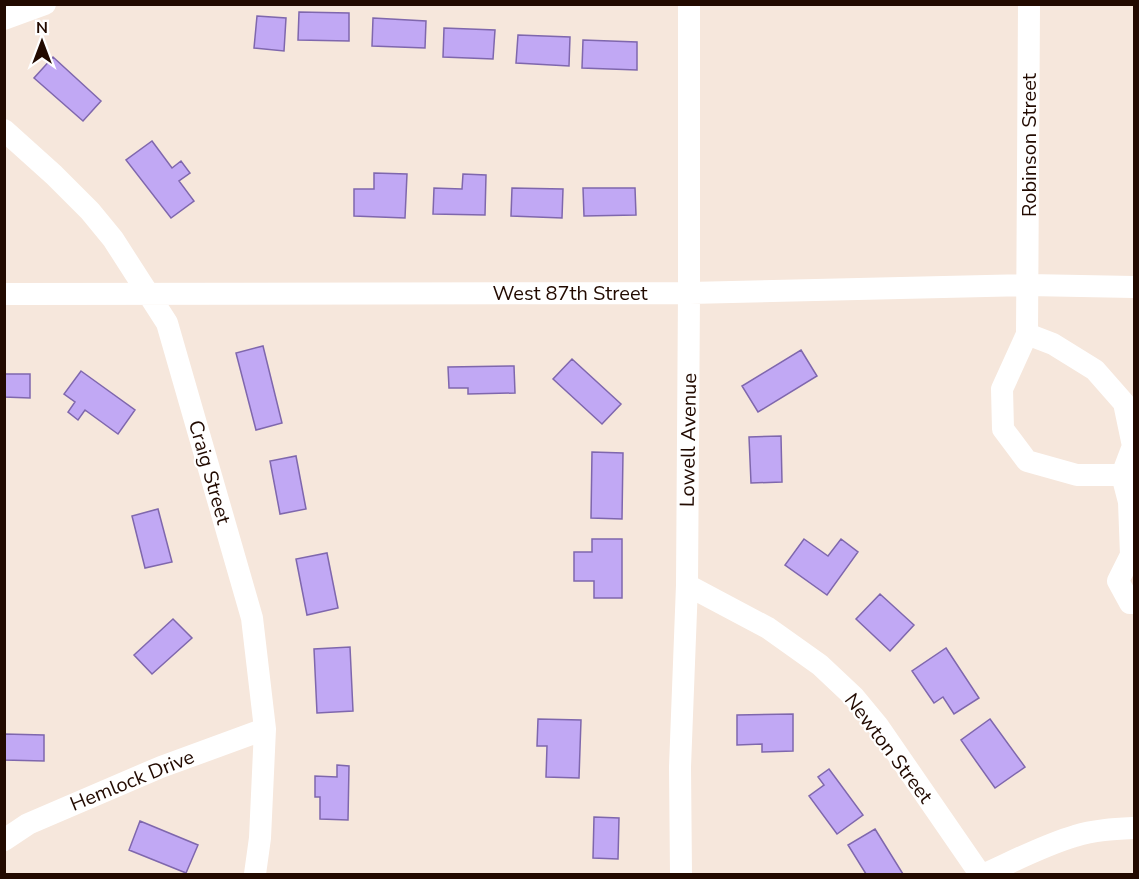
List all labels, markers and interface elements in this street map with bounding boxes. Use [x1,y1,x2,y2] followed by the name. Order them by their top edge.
[12,12,72,72] north arrow
[36,17,48,39] text: N
[1016,72,1043,217] street label: Robinson Street
[492,280,649,307] street label: West 87th Street
[674,373,703,507] street label: Lowell Avenue
[182,417,238,528] street label: Craig Street
[838,688,940,810] street label: Newton Street
[66,743,198,818] street label: Hemlock Drive

